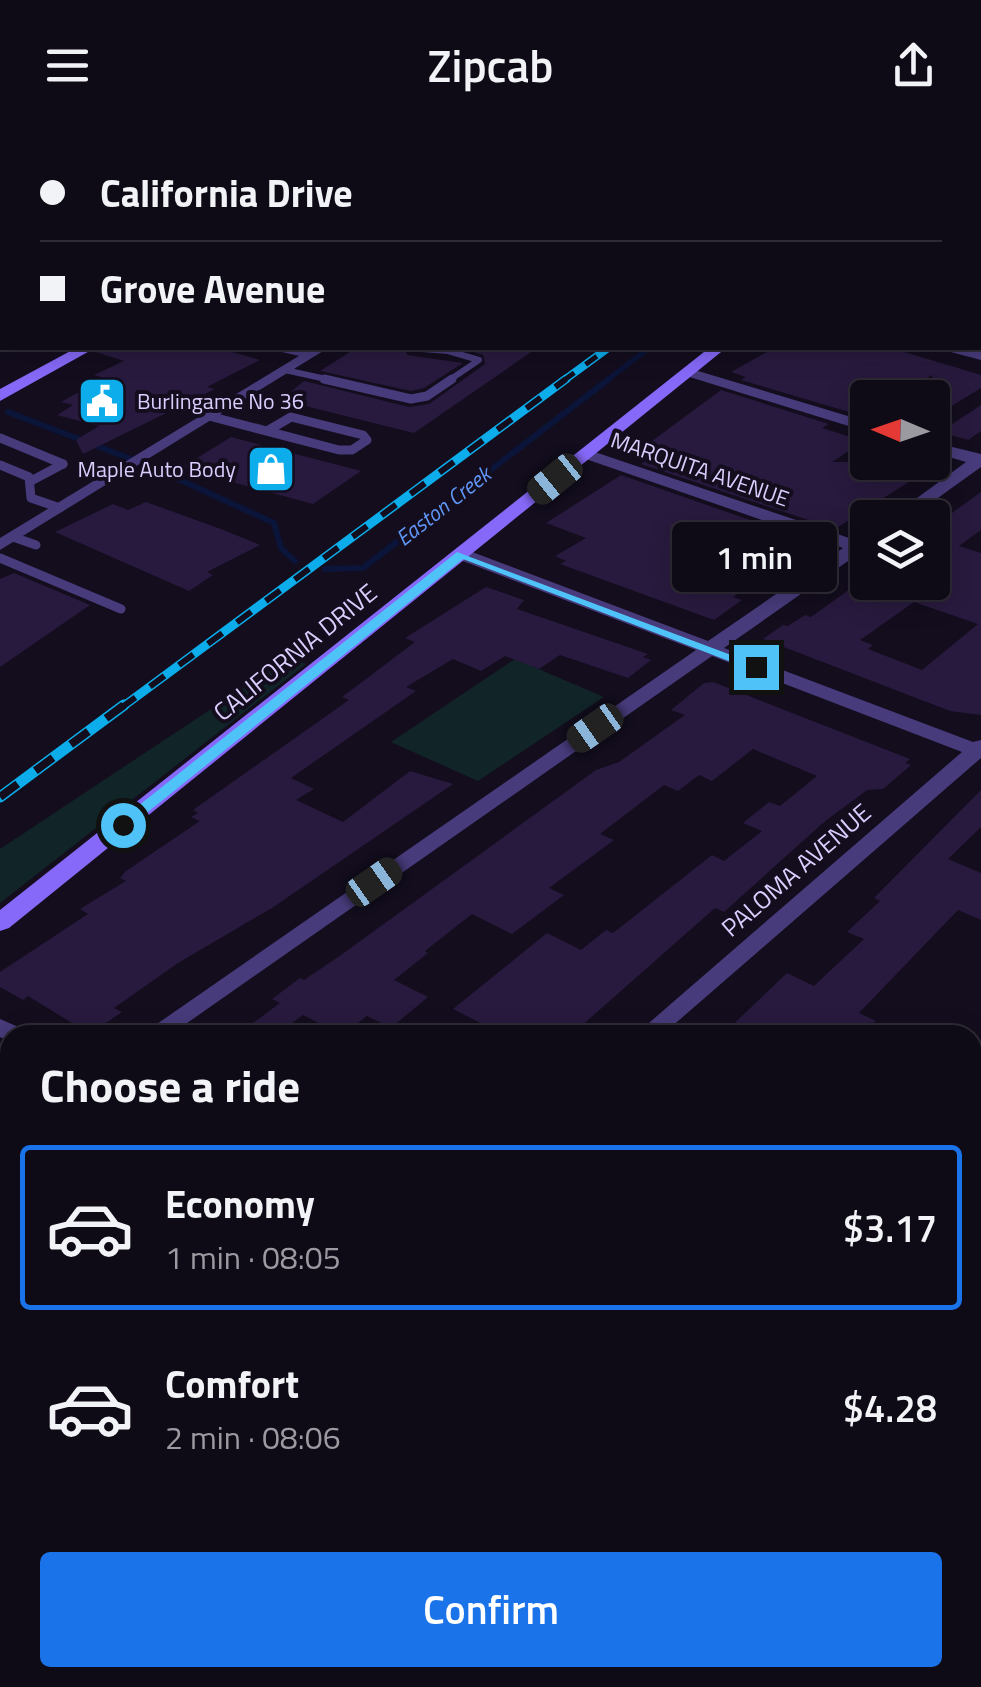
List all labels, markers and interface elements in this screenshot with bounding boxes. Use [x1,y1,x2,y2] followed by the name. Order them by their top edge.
[428,31,553,99] text: Zipcab
[40,38,95,93] icon: menu
[886,38,941,93] icon: share
[100,164,353,222] text: California Drive
[100,260,326,318] text: Grove Avenue
[76,375,128,427] public building icon: Burlingame No 36
[850,380,950,480] north arrow
[850,380,950,600] map controls
[137,384,304,418] place label: Burlingame No 36
[606,423,794,515] street label: MARQUITA AVENUE
[245,443,297,495] shop icon: Maple Auto Body
[522,448,588,510] car
[77,452,236,486] place label: Maple Auto Body
[388,457,500,554] water label: Easton Creek
[850,500,950,600] button: layers
[674,522,838,592] callout: 1 min
[716,533,793,581] text: 1 min
[205,574,385,730] street label: CALIFORNIA DRIVE
[734,645,779,690] route end
[562,699,628,757] car
[713,794,879,946] street label: PALOMA AVENUE
[101,803,146,848] route start
[341,853,407,911] car
[40,1051,300,1119] text: Choose a ride
[165,1175,315,1233] text: Economy
[45,1183,135,1273] icon: car
[843,1199,937,1257] text: $3.17
[165,1233,341,1281] text: 1 min · 08:05
[165,1355,299,1413] text: Comfort
[45,1363,135,1453] icon: car
[843,1379,937,1437] text: $4.28
[165,1413,341,1461] text: 2 min · 08:06
[40,1552,942,1667] button: Confirm

